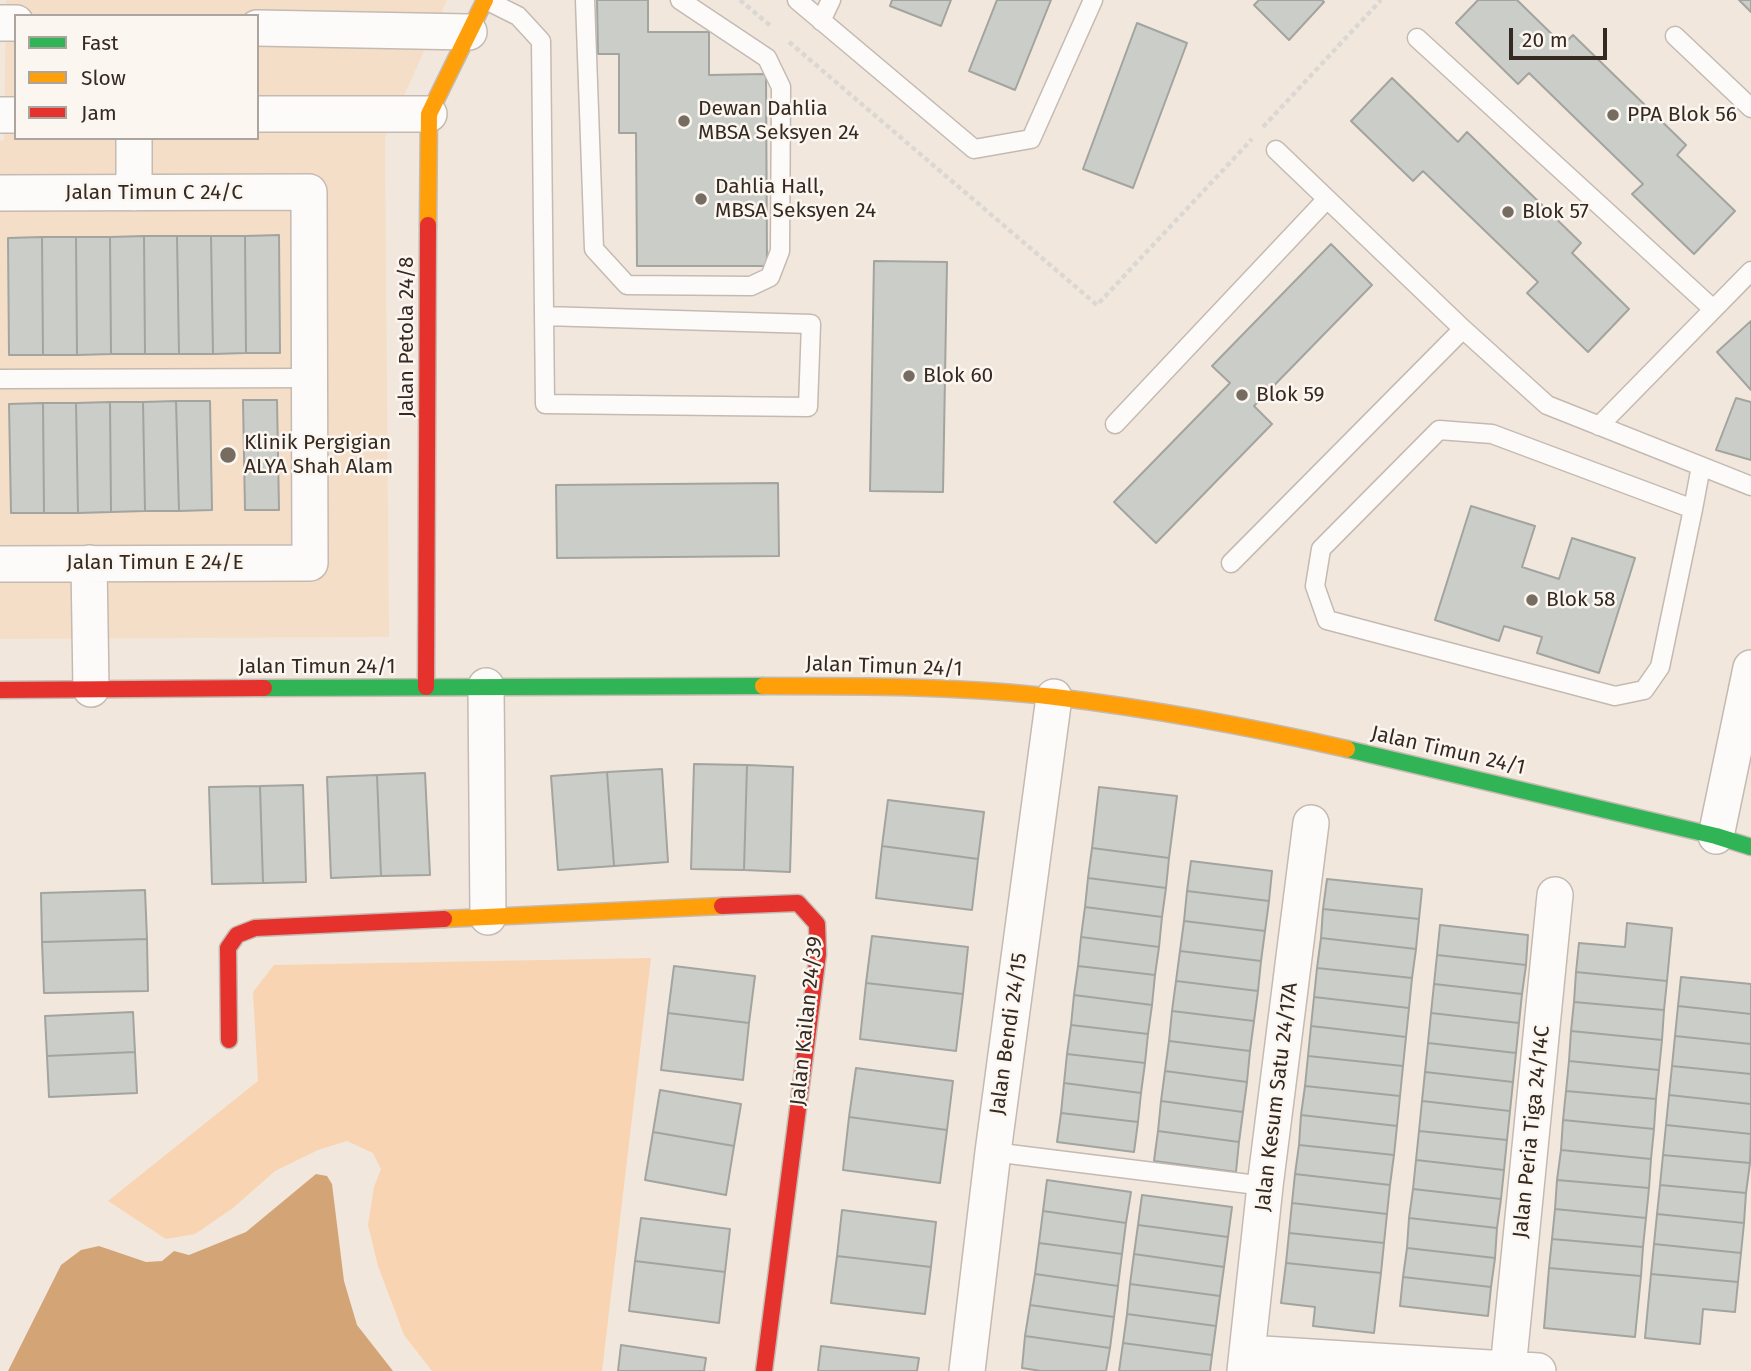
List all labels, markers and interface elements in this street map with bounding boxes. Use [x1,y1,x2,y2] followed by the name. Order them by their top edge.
[14,14,259,140] legend
[1513,14,1611,58] scale bar
[1522,27,1568,53] text: 20 m
[81,30,119,56] text: Fast
[81,65,126,91] text: Slow
[698,96,859,146] place label: Dewan Dahlia MBSA Seksyen 24
[81,100,117,126] text: Jam
[1627,102,1737,128] place label: PPA Blok 56
[1605,107,1621,123] marker: PPA Blok 56
[676,113,692,129] marker: Dewan Dahlia MBSA Seksyen 24
[715,174,876,224] place label: Dahlia Hall, MBSA Seksyen 24
[65,180,243,206] street label: Jalan Timun C 24/C
[693,191,709,207] marker: Dahlia Hall, MBSA Seksyen 24
[1522,199,1589,225] place label: Blok 57
[1500,204,1516,220] marker: Blok 57
[394,256,420,418] street label: Jalan Petola 24/8
[923,363,993,389] place label: Blok 60
[901,368,917,384] marker: Blok 60
[1256,382,1325,408] place label: Blok 59
[1234,387,1250,403] marker: Blok 59
[244,430,393,480] place label: Klinik Pergigian ALYA Shah Alam
[218,445,238,465] marker: Klinik Pergigian ALYA Shah Alam
[66,550,244,576] street label: Jalan Timun E 24/E
[1546,587,1615,613] place label: Blok 58
[1524,592,1540,608] marker: Blok 58
[805,652,963,682] street label: Jalan Timun 24/1
[238,654,396,680] street label: Jalan Timun 24/1
[1369,721,1527,781] street label: Jalan Timun 24/1
[786,935,828,1107] street label: Jalan Kailan 24/39
[985,951,1033,1117] street label: Jalan Bendi 24/15
[1250,981,1304,1213] street label: Jalan Kesum Satu 24/17A
[1508,1024,1556,1240] street label: Jalan Peria Tiga 24/14C

